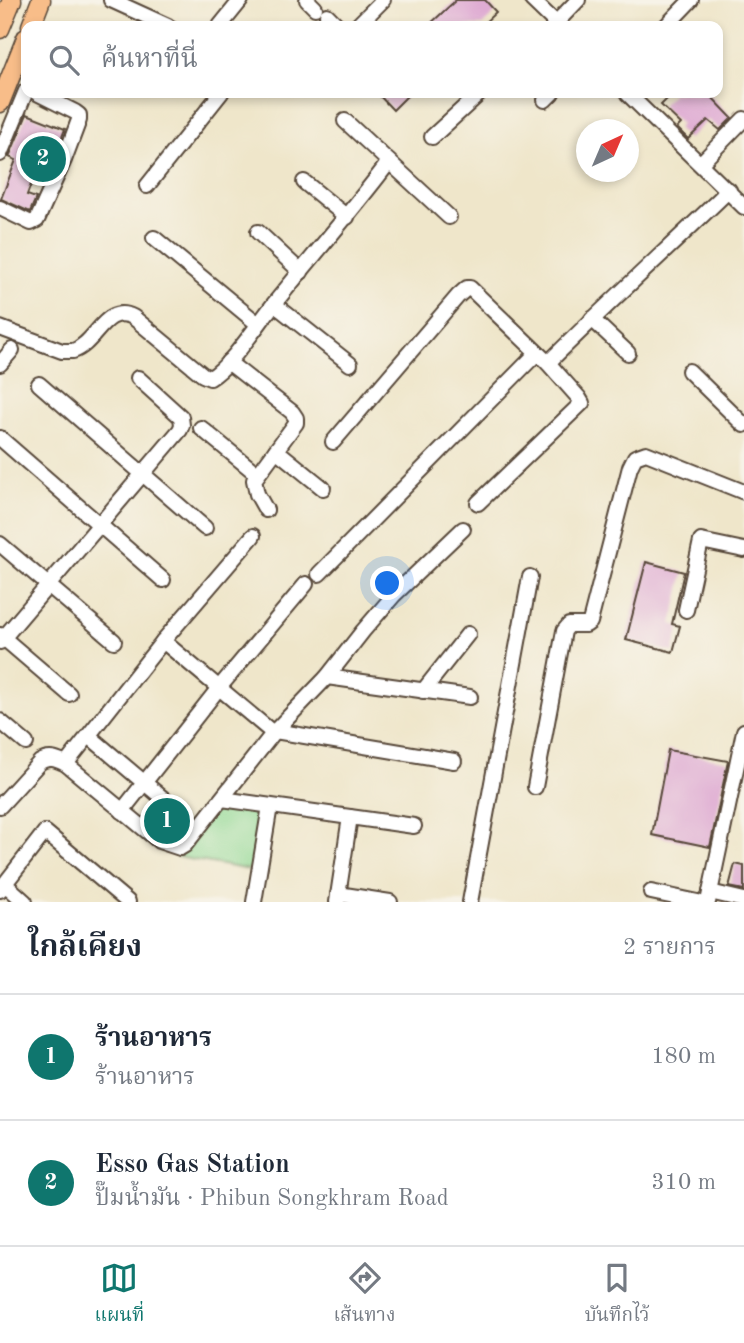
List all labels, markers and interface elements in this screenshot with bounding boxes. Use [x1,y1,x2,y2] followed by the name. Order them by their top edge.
[21,21,723,98] search box
[45,41,83,79] icon: search
[101,47,198,73] text: ค้นหาที่นี่
[576,119,639,182] north arrow
[20,133,66,185] pin: 2
[370,566,404,600] your location
[144,795,190,847] pin: 1
[28,933,142,963] text: ใกล้เคียง
[623,936,716,959] text: 2 รายการ
[95,1026,212,1052] text: ร้านอาหาร
[44,1045,58,1068] text: 1
[651,1045,716,1068] text: 180 m
[95,1066,195,1089] text: ร้านอาหาร
[95,1152,290,1178] text: Esso Gas Station
[44,1171,58,1194] text: 2
[651,1171,716,1194] text: 310 m
[95,1187,449,1210] text: ปั๊มน้ำมัน · Phibun Songkhram Road
[95,1259,144,1331] tab: แผนที่
[334,1259,395,1331] tab: เส้นทาง
[585,1259,649,1331] tab: บันทึกไว้

